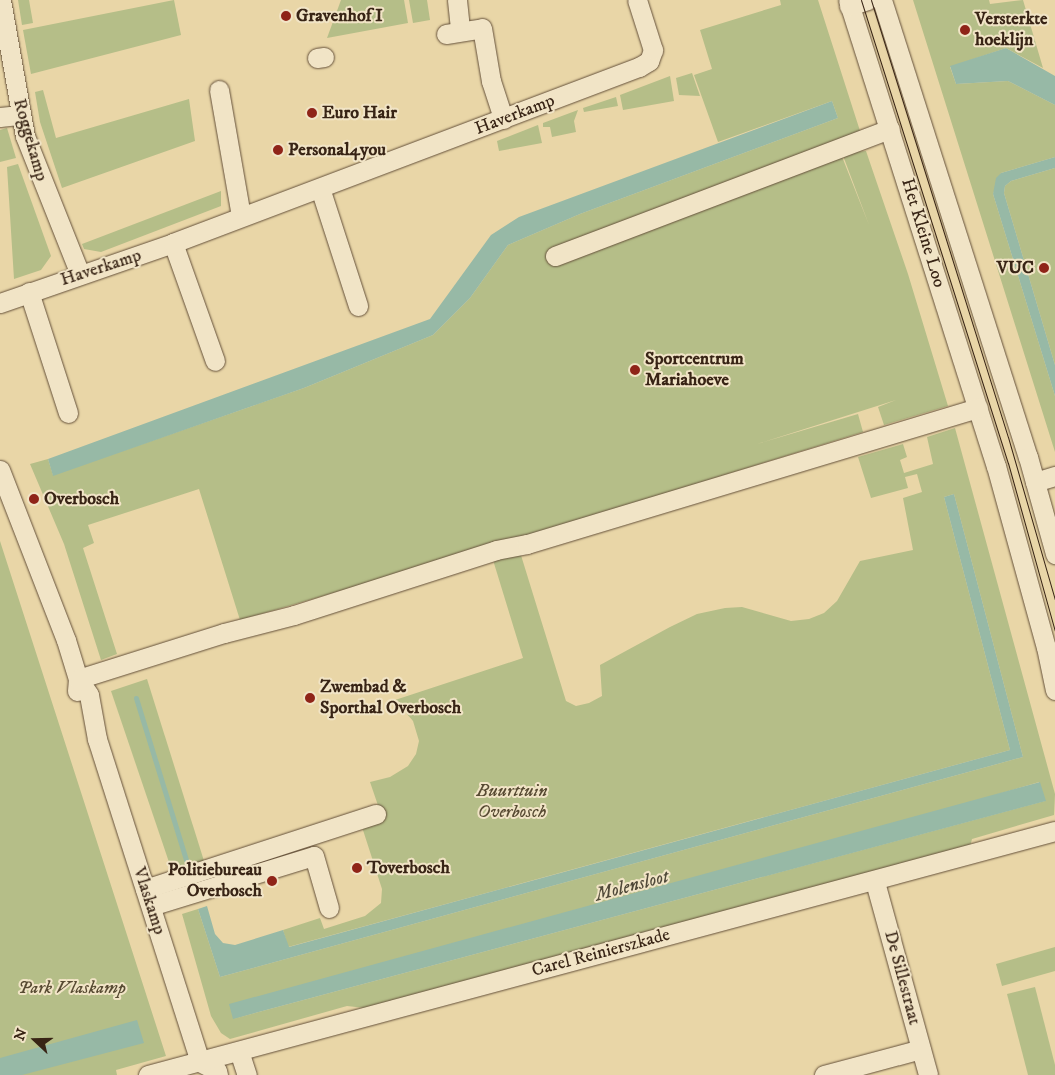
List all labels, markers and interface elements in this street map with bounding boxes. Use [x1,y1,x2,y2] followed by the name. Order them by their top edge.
[296,5,383,27] place label: Gravenhof I
[975,9,1047,52] place label: Versterkte hoeklijn
[280,10,292,22] marker: Gravenhof I
[959,24,971,36] marker: Versterkte hoeklijn
[472,90,558,140] street label: Haverkamp
[8,96,52,184] street label: Roggekamp
[322,102,397,124] place label: Euro Hair
[306,107,318,119] marker: Euro Hair
[288,139,386,161] place label: Personal4you
[272,144,284,156] marker: Personal4you
[896,176,950,290] street label: Het Kleine Loo
[58,245,144,291] street label: Haverkamp
[997,257,1034,279] place label: VUC
[1038,262,1050,274] marker: VUC
[645,349,744,392] place label: Sportcentrum Mariahoeve
[629,364,641,376] marker: Sportcentrum Mariahoeve
[44,488,119,510] place label: Overbosch
[28,493,40,505] marker: Overbosch
[320,677,461,720] place label: Zwembad & Sporthal Overbosch
[304,692,316,704] marker: Zwembad & Sporthal Overbosch
[477,781,547,824] park label: Buurttuin Overbosch
[367,857,450,879] place label: Toverbosch
[168,860,262,902] place label: Politiebureau Overbosch
[351,862,363,874] marker: Toverbosch
[128,864,170,938] street label: Vlaskamp
[593,865,671,907] water label: Molensloot
[266,875,278,887] marker: Politiebureau Overbosch
[530,924,672,982] street label: Carel Reinierszkade
[879,929,925,1027] street label: De Sillestraat
[18,977,126,999] park label: Park Vlaskamp
[10,1015,60,1065] north arrow
[11,1026,31,1043] text: N

